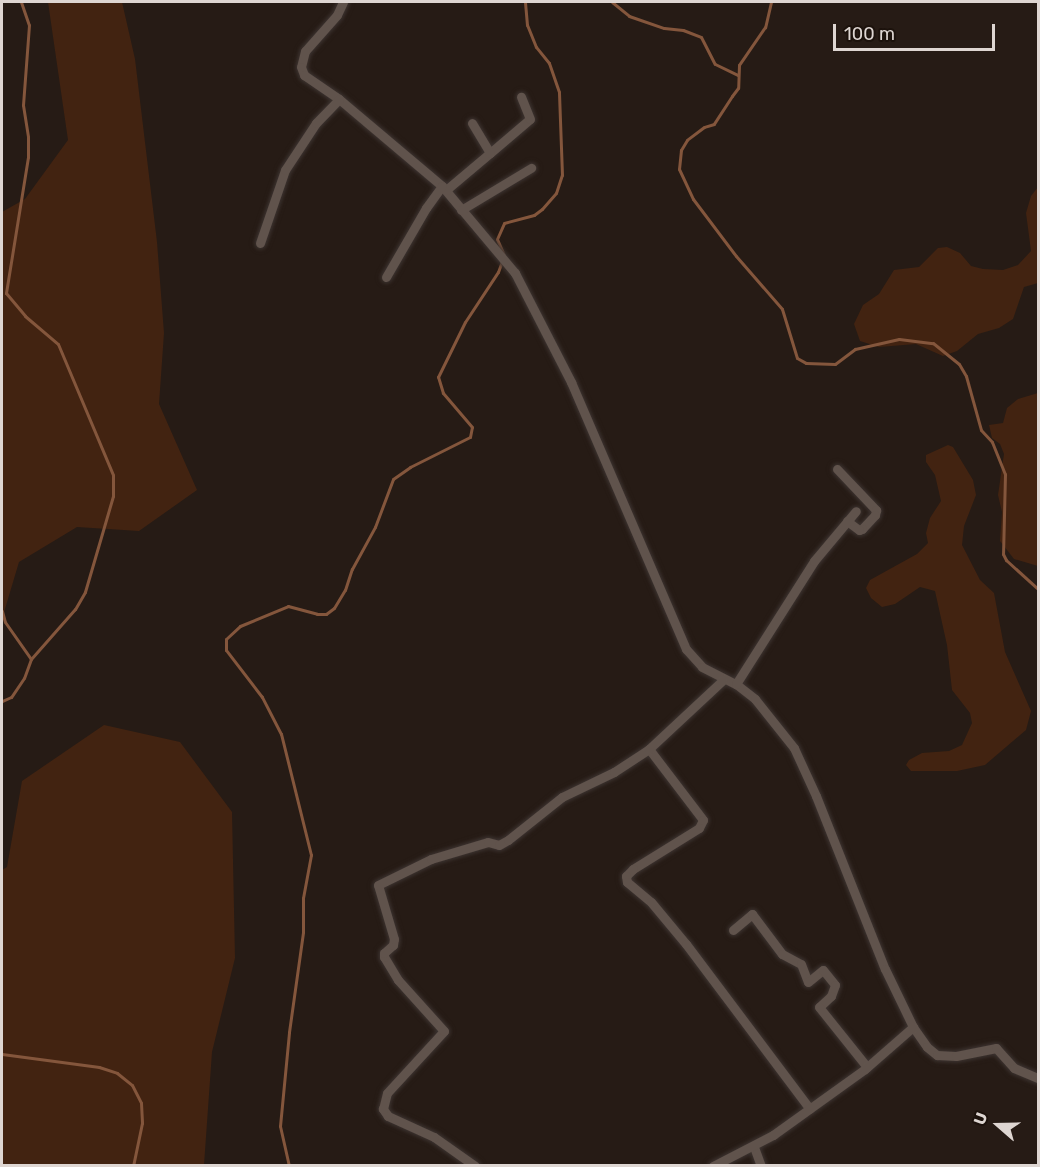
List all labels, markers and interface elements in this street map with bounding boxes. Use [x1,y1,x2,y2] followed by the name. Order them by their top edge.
[836,12,998,50] scale bar
[844,23,895,45] text: 100 m
[968,1095,1028,1155] north arrow
[970,1110,992,1127] text: U

